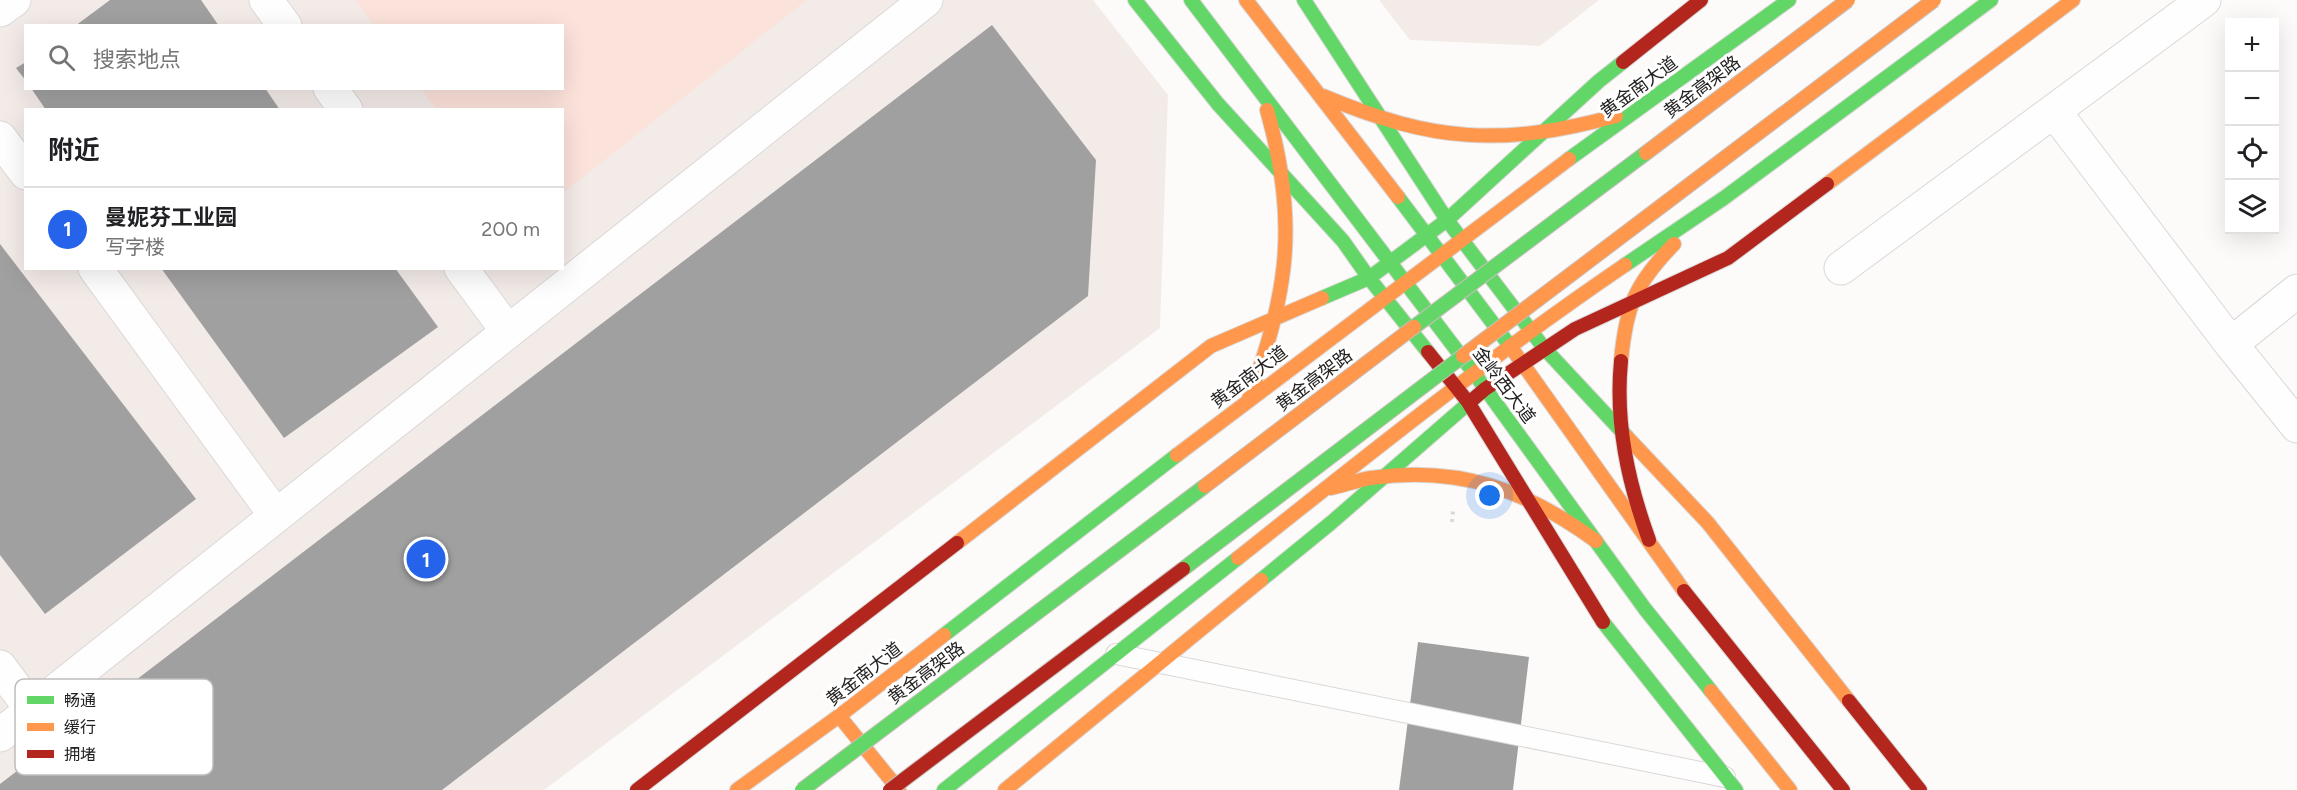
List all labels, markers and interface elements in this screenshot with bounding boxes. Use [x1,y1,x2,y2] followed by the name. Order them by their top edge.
[2225,18,2279,234] map controls
[2225,18,2279,72] button: +
[24,24,564,90] search box
[45,41,78,74] icon: search
[93,46,181,73] text: 搜索地点
[1659,51,1745,123] street label: 黄金高架路
[1596,52,1682,122] street label: 黄金南大道
[2225,72,2279,126] button: −
[2225,126,2279,180] button: locate
[48,134,100,166] text: 附近
[2225,180,2279,234] button: layers
[105,204,237,231] text: 曼妮芬工业园
[63,217,72,241] text: 1
[481,217,540,241] text: 200 m
[105,235,165,259] text: 写字楼
[1206,341,1292,413] street label: 黄金南大道
[1468,342,1540,428] street label: 金岭西大道
[1271,344,1357,416] street label: 黄金高架路
[1475,481,1504,510] your location
[406,536,446,582] pin: 1
[883,637,969,709] street label: 黄金高架路
[822,638,906,710] street label: 黄金南大道
[15,679,213,775] legend
[64,691,96,710] text: 畅通
[64,718,96,737] text: 缓行
[64,745,96,764] text: 拥堵

